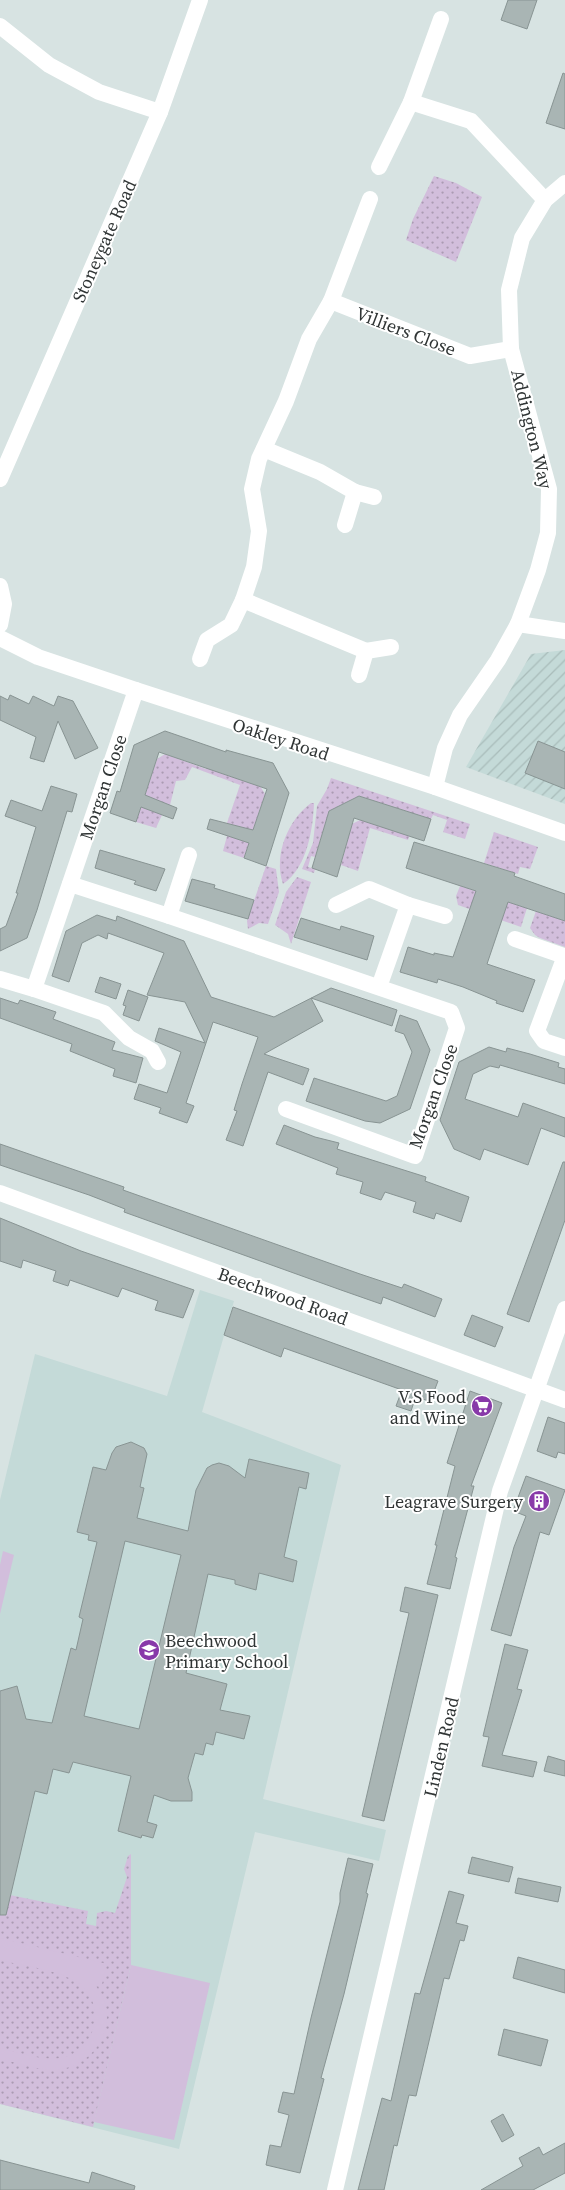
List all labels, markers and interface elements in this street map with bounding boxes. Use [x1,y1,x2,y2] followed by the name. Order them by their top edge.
[66,176,142,306] street label: Stoneygate Road
[352,300,460,362] street label: Villiers Close
[505,367,559,492] street label: Addington Way
[229,712,333,766] street label: Oakley Road
[73,731,133,843] street label: Morgan Close
[402,1040,464,1152] street label: Morgan Close
[214,1261,352,1331] street label: Beechwood Road
[390,1384,466,1430] place label: V.S Food and Wine
[470,1394,494,1418] supermarket icon: V.S Food and Wine
[384,1489,524,1514] place label: Leagrave Surgery
[527,1489,551,1513] building icon: Leagrave Surgery
[165,1628,288,1674] place label: Beechwood Primary School
[137,1638,161,1662] school or university icon: Beechwood Primary School
[417,1694,465,1800] street label: Linden Road

